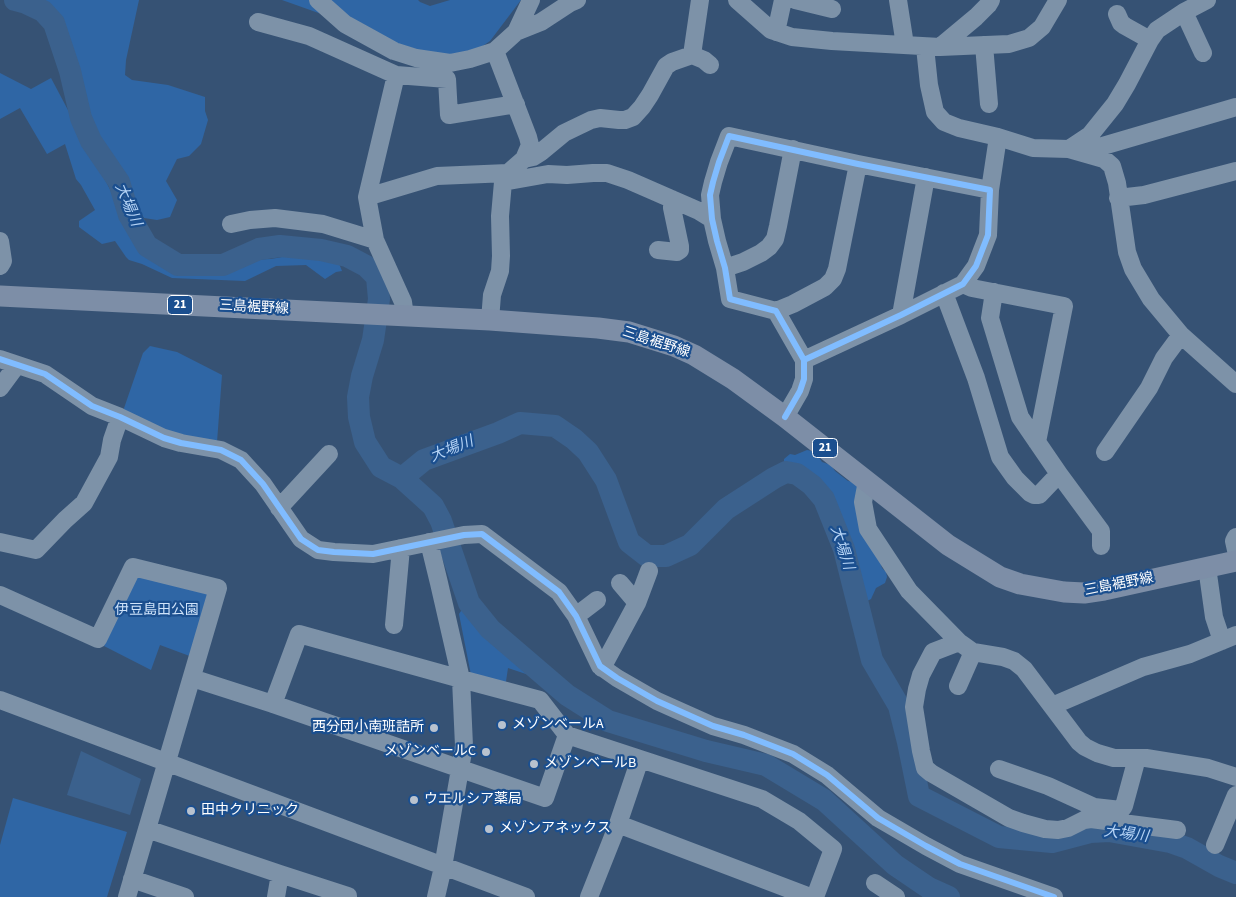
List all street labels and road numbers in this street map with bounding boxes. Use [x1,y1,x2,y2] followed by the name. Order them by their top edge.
[168,296,192,314] road number: 21
[219,298,289,318] street label: 三島裾野線
[620,324,692,362] street label: 三島裾野線
[812,438,838,458] road number: 21
[1083,570,1155,600] street label: 三島裾野線

